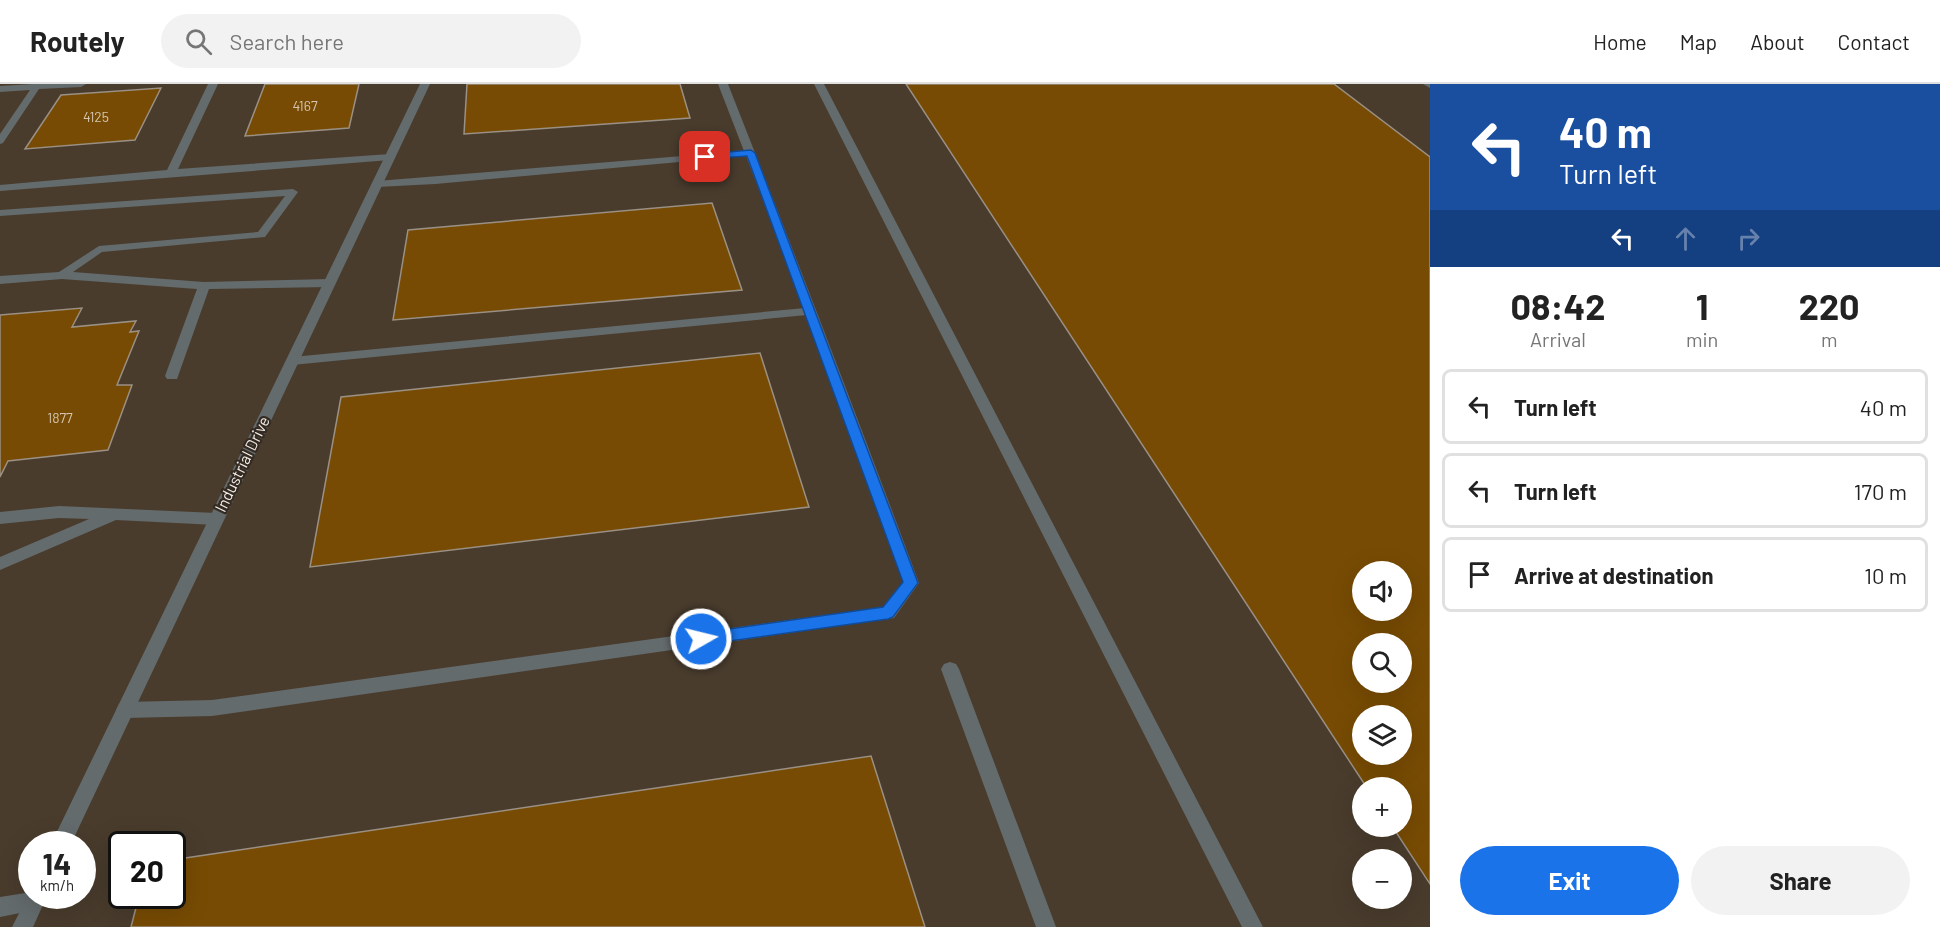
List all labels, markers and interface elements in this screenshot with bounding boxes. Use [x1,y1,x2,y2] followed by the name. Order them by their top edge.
[161,14,581,68] search box
[30,24,125,58] text: Routely
[182,25,215,58] icon: search
[230,28,344,54] text: Search here
[1593,29,1647,54] text: Home
[1680,29,1717,54] text: Map
[1750,29,1805,54] text: About
[1838,29,1910,54] text: Contact
[292,97,318,114] house number: 4167
[1559,106,1652,156] text: 40 m
[83,108,109,125] house number: 4125
[1460,108,1538,186] icon: left
[679,131,730,182] pin
[688,140,721,173] icon: arrive
[1559,157,1657,189] text: Turn left
[1606,222,1639,255] icon: left
[1669,222,1702,255] icon: ahead
[1732,222,1765,255] icon: right
[1510,284,1605,327] text: 08:42
[1696,284,1708,327] text: 1
[1799,284,1860,327] text: 220
[1530,327,1586,351] text: Arrival
[1686,327,1718,351] text: min
[1821,327,1837,351] text: m
[1463,390,1496,423] icon: left
[1514,394,1597,420] text: Turn left
[1860,394,1907,420] text: 40 m
[47,409,73,426] house number: 1877
[210,413,273,515] street label: Industrial Drive
[1463,474,1496,507] icon: left
[1514,478,1597,504] text: Turn left
[1854,478,1907,504] text: 170 m
[1463,558,1496,591] icon: arrive
[1352,561,1412,909] map controls
[1352,561,1412,621] button: sound
[1514,562,1713,588] text: Arrive at destination
[1864,562,1907,588] text: 10 m
[669,607,733,671] position arrow
[1352,633,1412,693] button: search
[1352,705,1412,765] button: layers
[1352,777,1412,837] button: +
[108,831,186,909] speed limit sign: 20
[43,845,71,881] text: 14
[1460,846,1679,915] button: Exit
[1691,846,1910,915] button: Share
[1352,849,1412,909] button: −
[40,876,74,894] text: km/h

